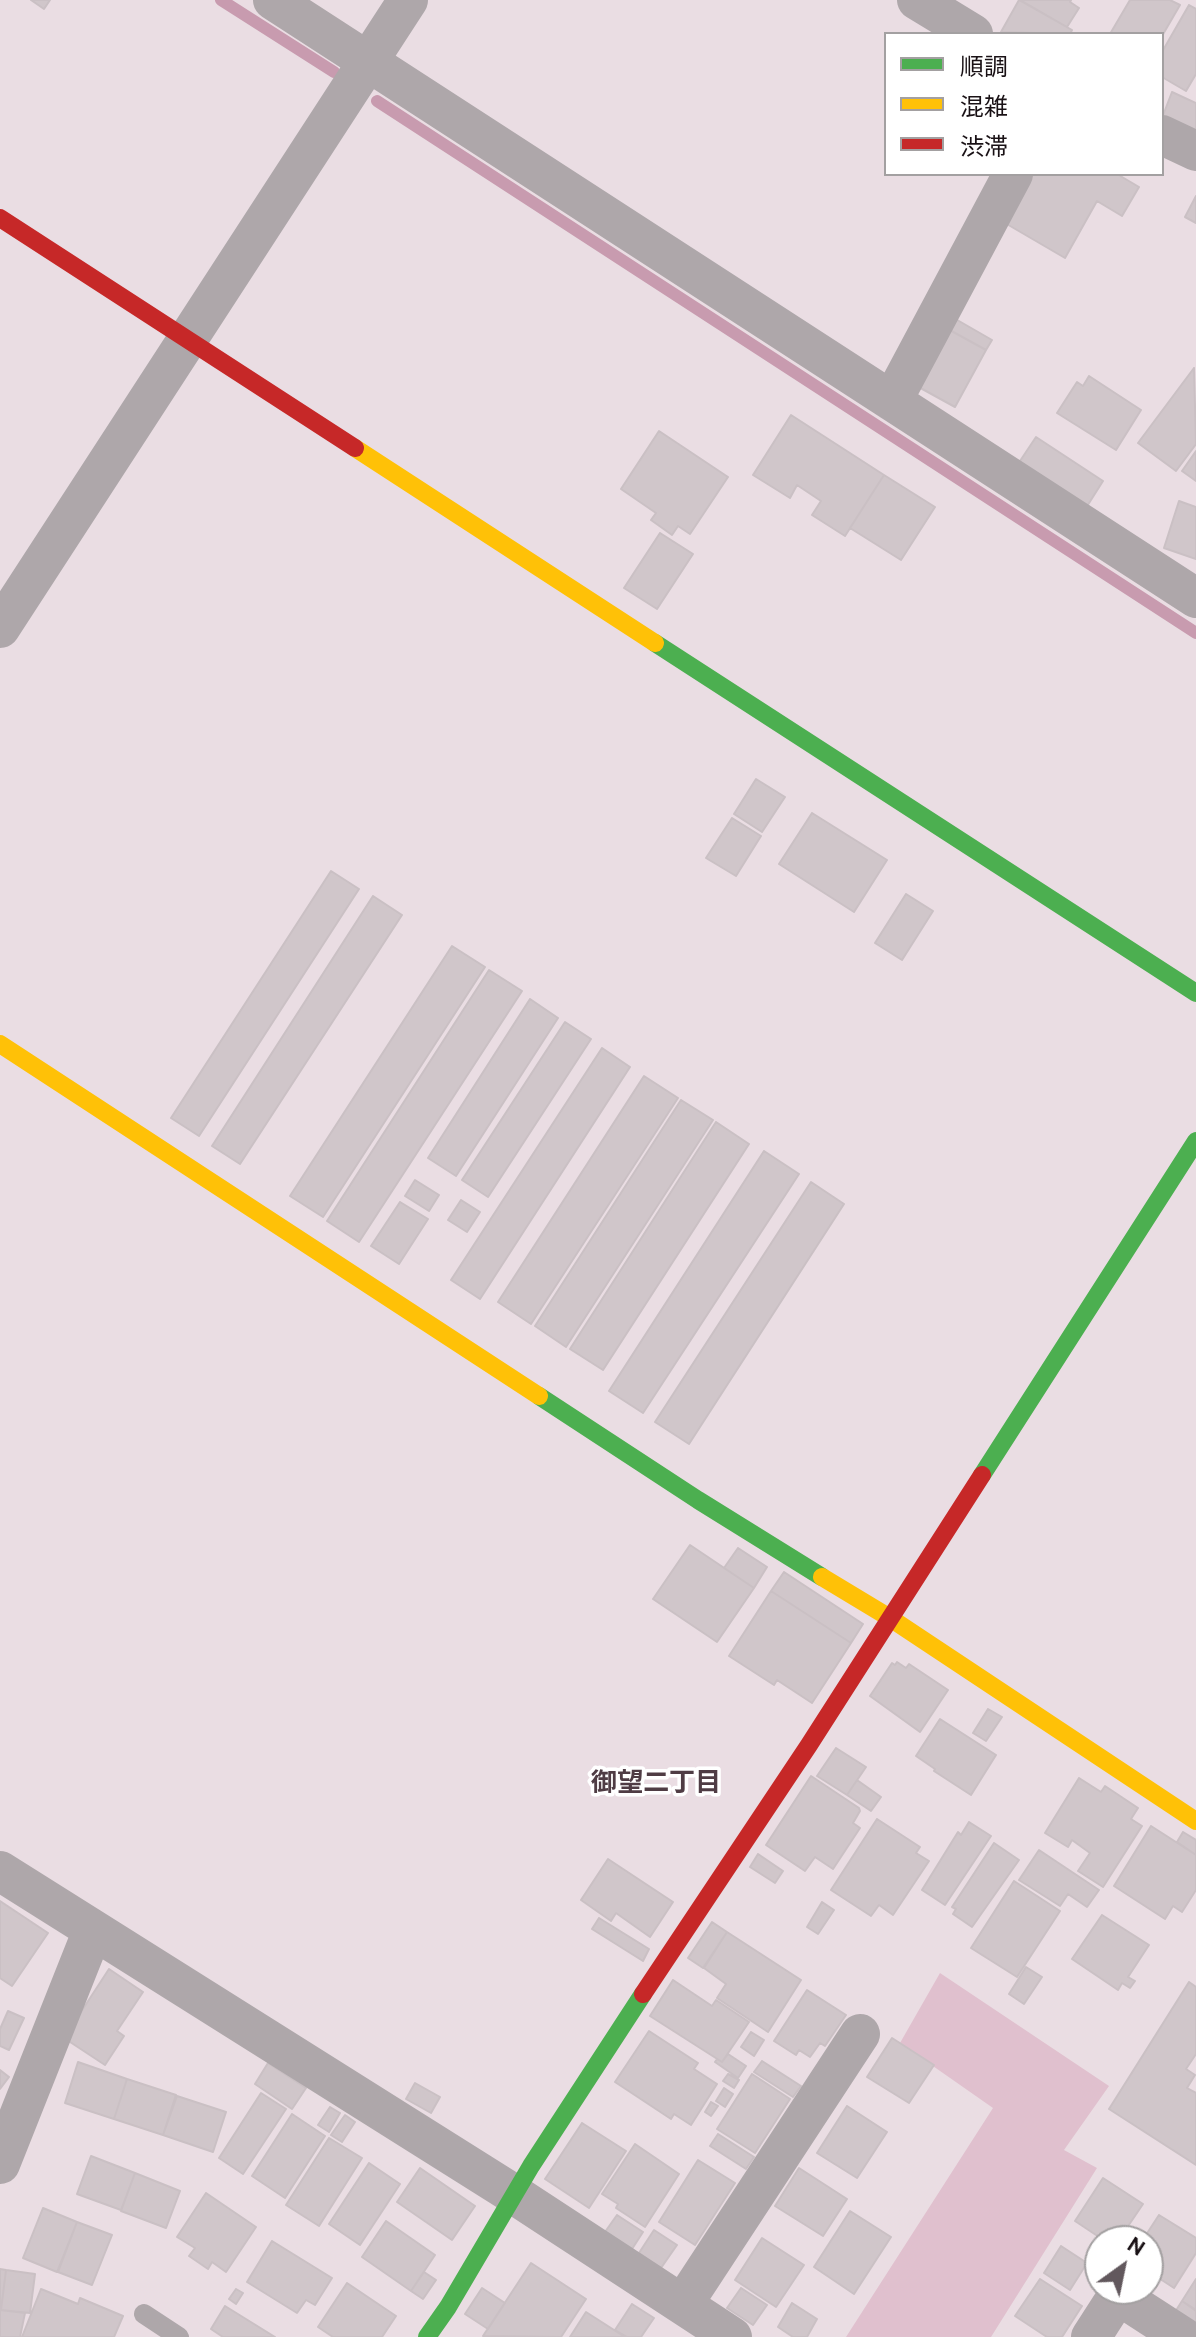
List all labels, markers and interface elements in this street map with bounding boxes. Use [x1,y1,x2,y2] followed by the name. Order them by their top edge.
[884,32,1164,176] legend
[960,52,1008,81] text: 順調
[960,92,1008,121] text: 混雑
[960,132,1008,161] text: 渋滞
[591,1767,721,1799] district label: 御望二丁目
[1084,2225,1164,2305] north arrow
[1122,2231,1150,2262] text: N

